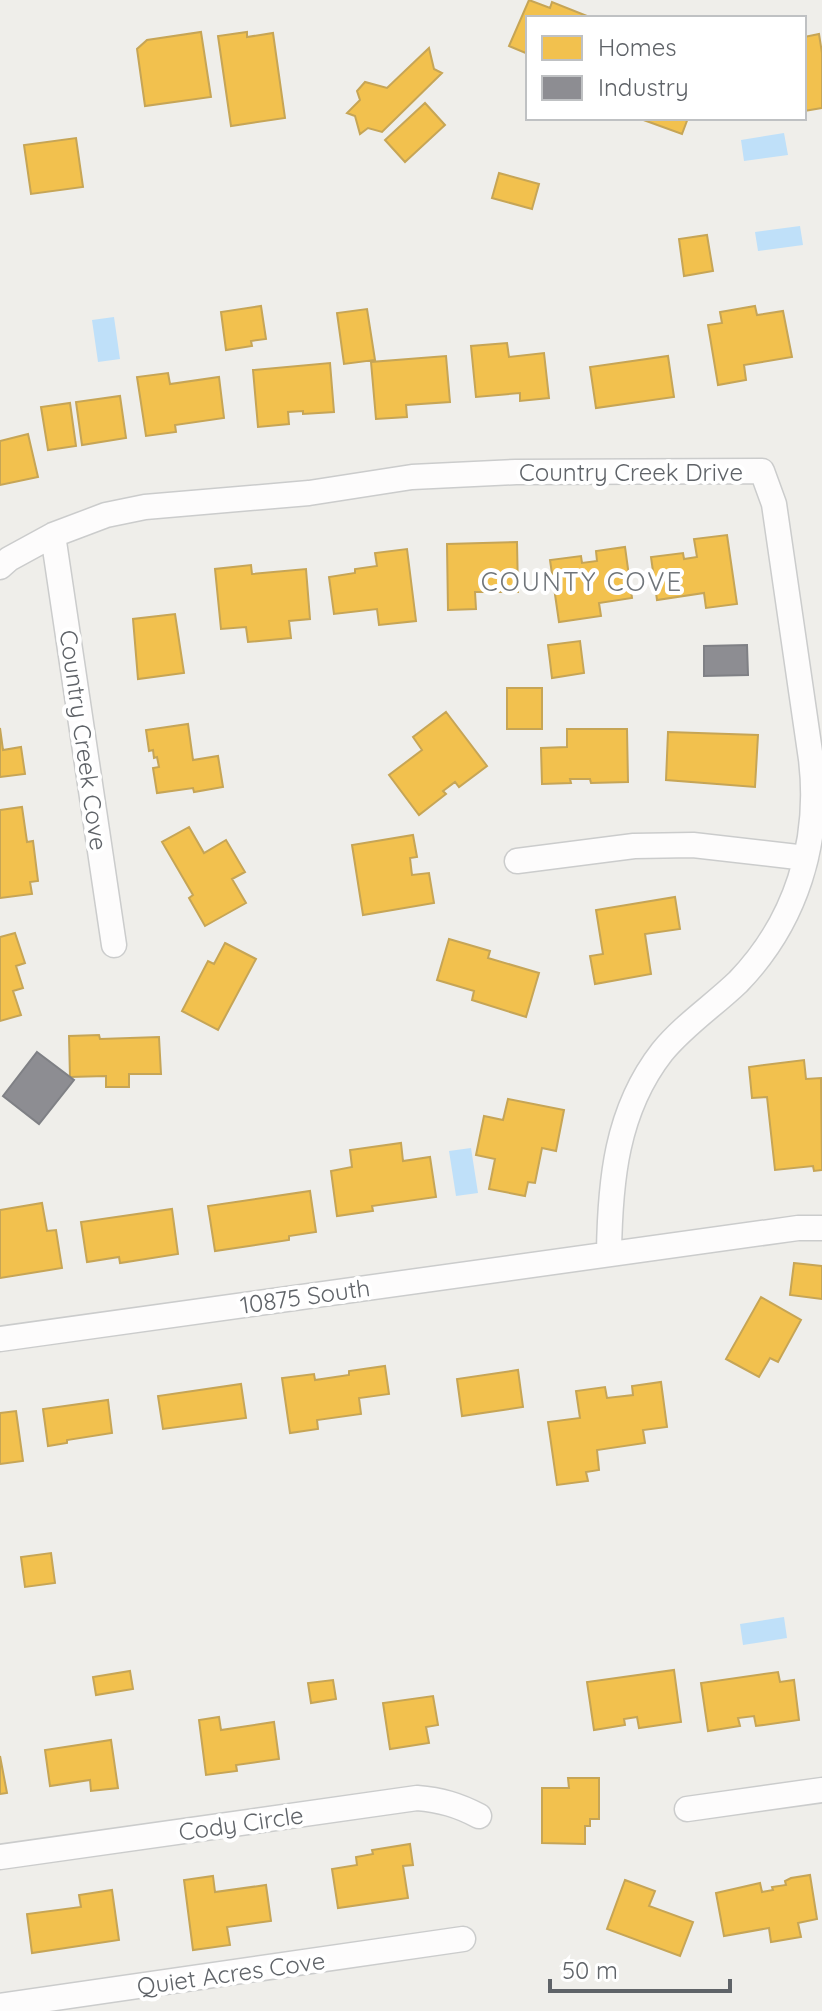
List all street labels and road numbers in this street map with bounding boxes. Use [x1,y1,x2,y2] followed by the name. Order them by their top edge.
[519,457,743,487] street label: Country Creek Drive
[54,628,114,852] street label: Country Creek Cove
[238,1272,372,1320] street label: 10875 South
[177,1799,305,1847] street label: Cody Circle
[135,1945,327,2001] street label: Quiet Acres Cove

